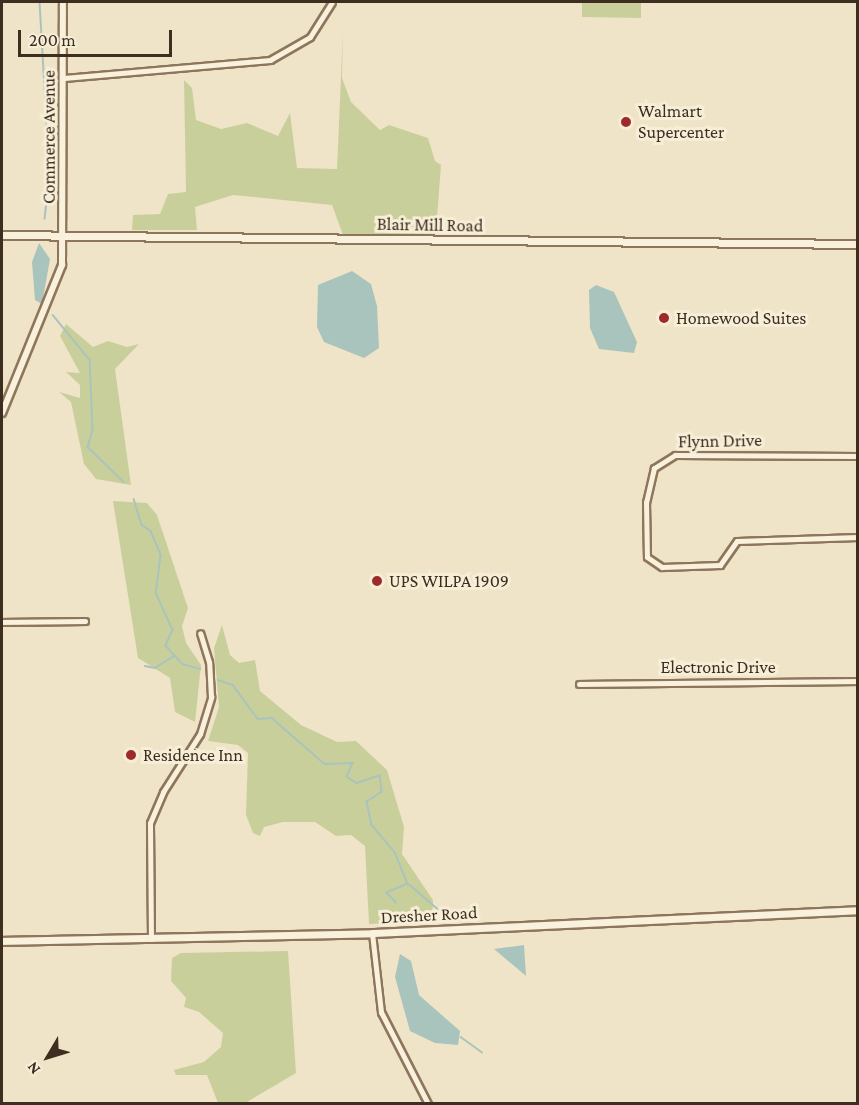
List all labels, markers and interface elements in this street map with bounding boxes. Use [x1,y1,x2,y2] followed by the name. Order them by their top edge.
[21,18,176,56] scale bar
[29,30,76,50] text: 200 m
[38,70,60,204] street label: Commerce Avenue
[638,101,724,144] place label: Walmart Supercenter
[619,115,633,129] marker: Walmart Supercenter
[377,213,483,237] street label: Blair Mill Road
[676,307,806,329] place label: Homewood Suites
[657,311,671,325] marker: Homewood Suites
[678,429,762,453] street label: Flynn Drive
[389,570,509,592] place label: UPS WILPA 1909
[370,574,384,588] marker: UPS WILPA 1909
[660,656,776,678] street label: Electronic Drive
[143,744,243,766] place label: Residence Inn
[124,748,138,762] marker: Residence Inn
[380,902,478,928] street label: Dresher Road
[18,1027,78,1087] north arrow
[23,1059,43,1078] text: N

